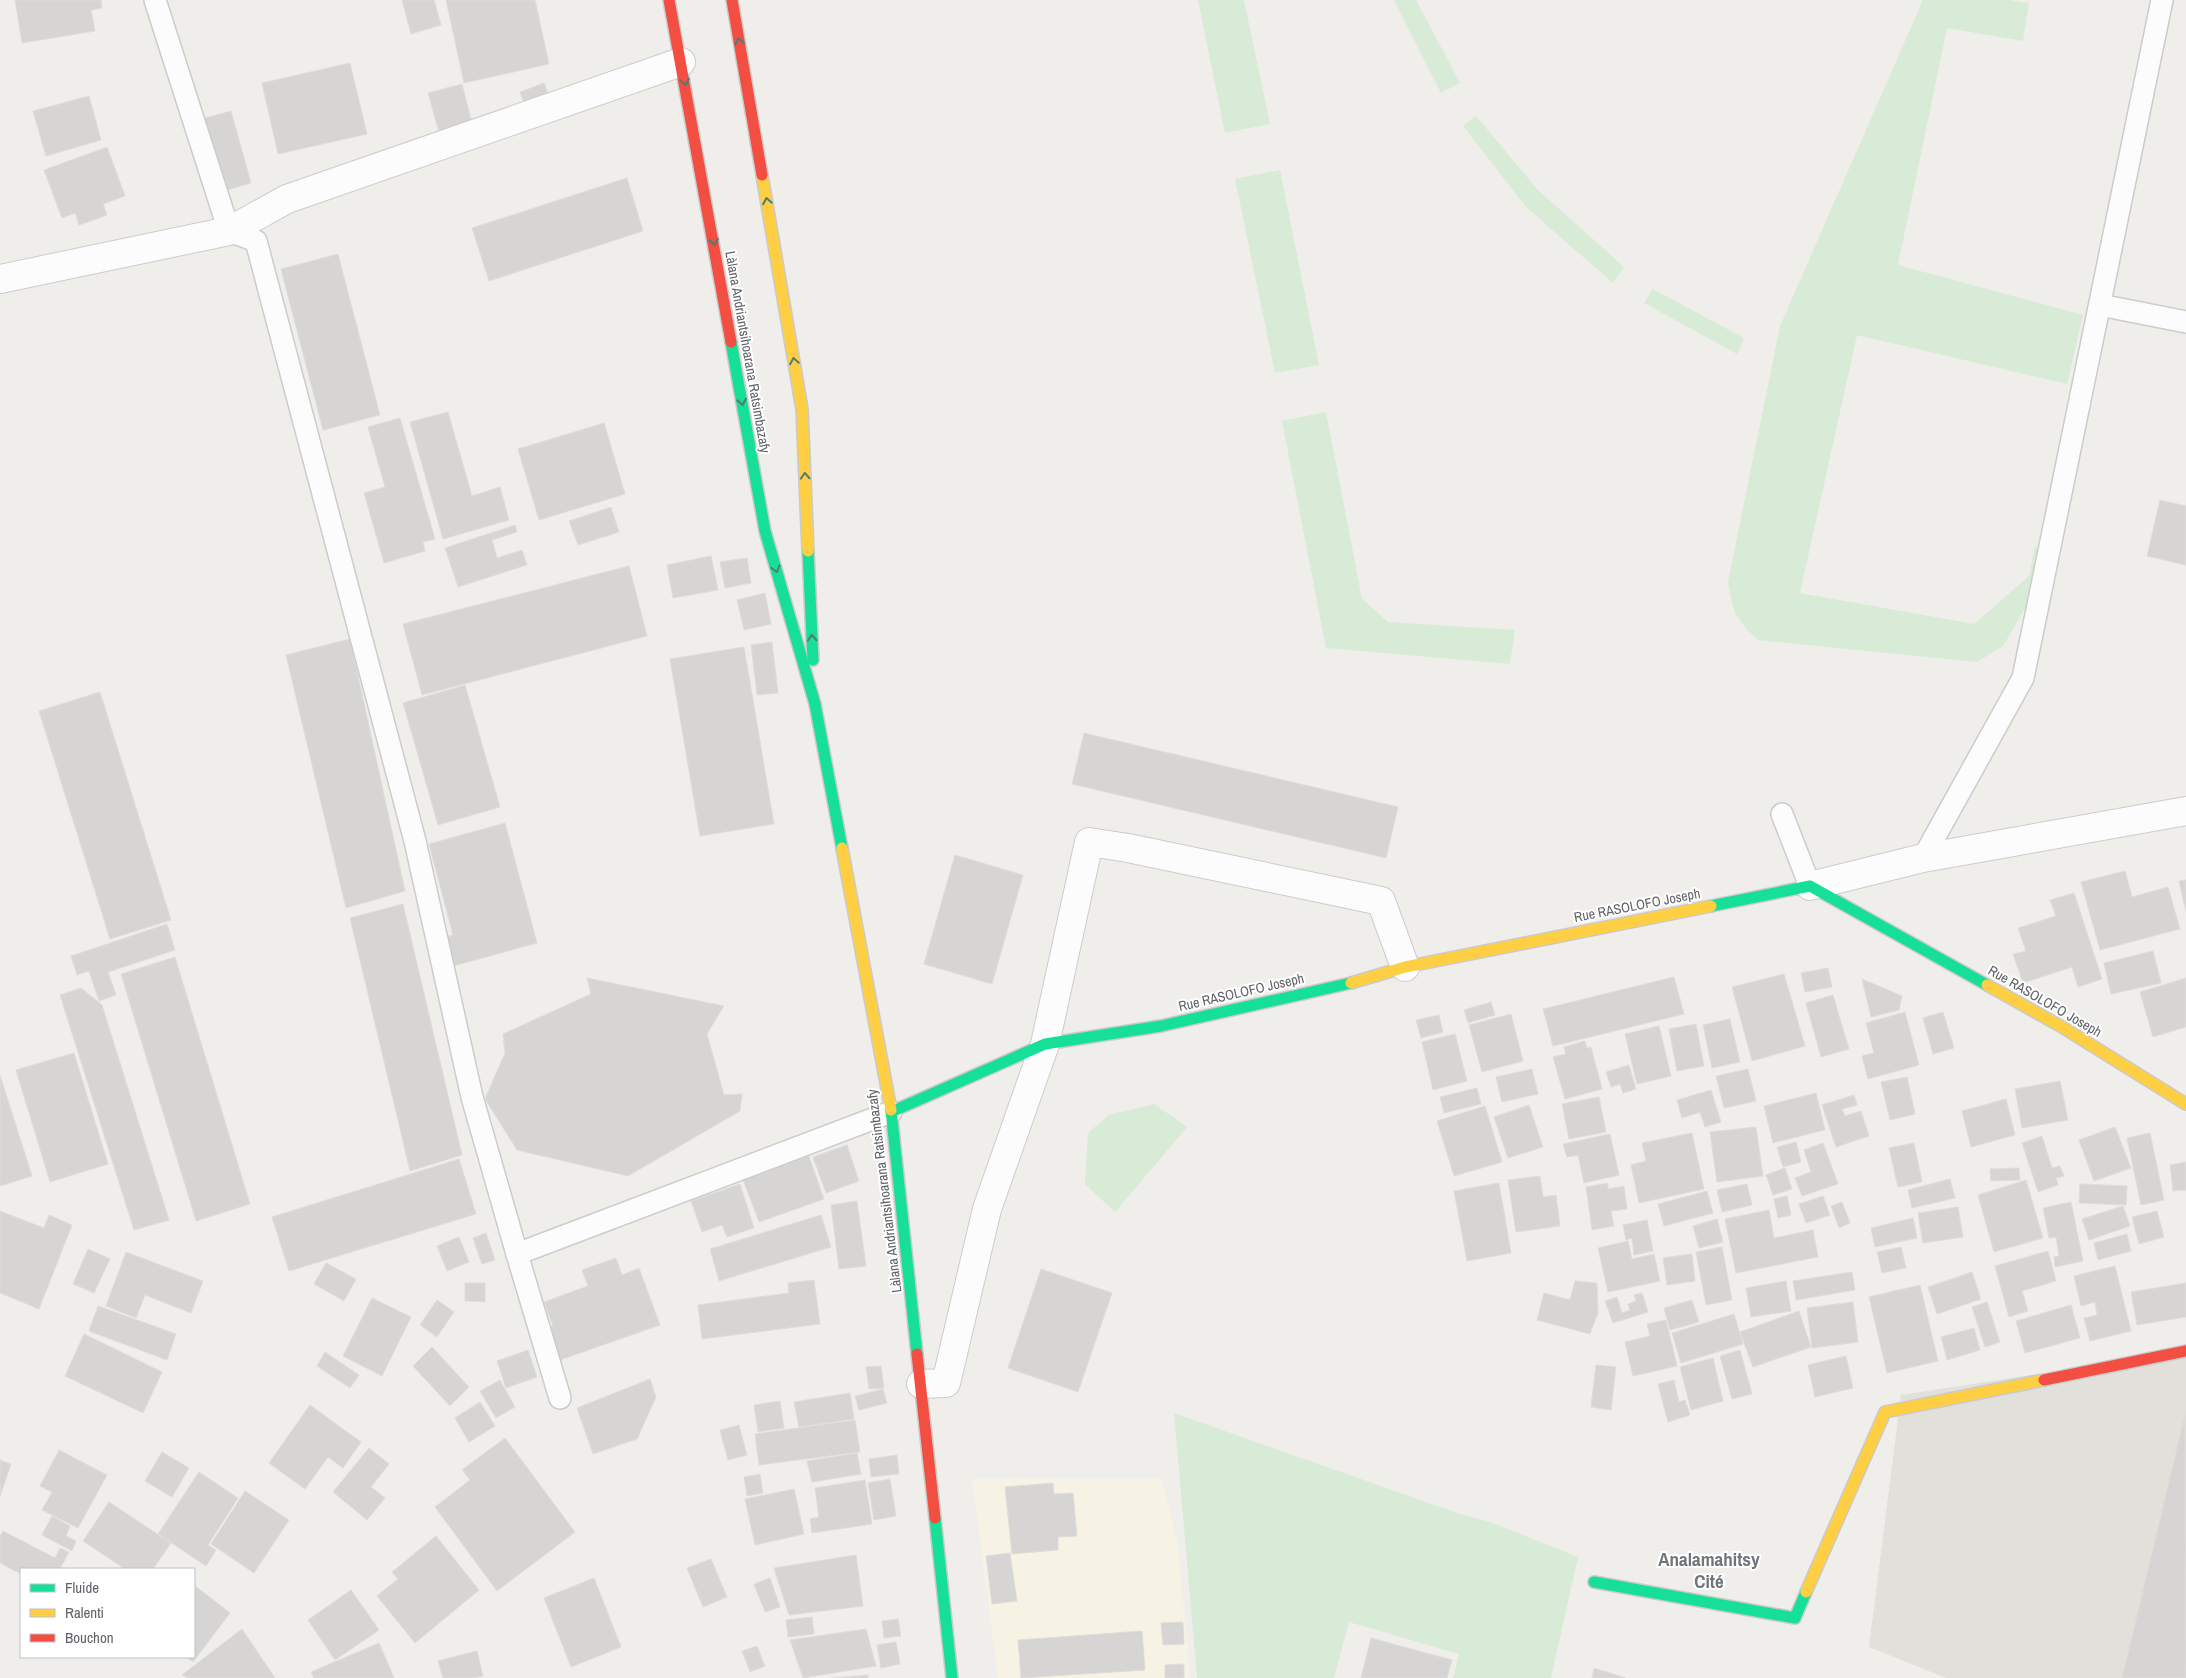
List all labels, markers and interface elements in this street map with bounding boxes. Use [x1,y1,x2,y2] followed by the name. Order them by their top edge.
[735,36,745,45] one-way arrow
[680,78,690,87] one-way arrow
[762,196,772,205] one-way arrow
[708,238,718,246] one-way arrow
[721,250,775,455] street label: Làlana Andriantsihoarana Ratsimbazafy
[789,357,800,365] one-way arrow
[736,398,746,406] one-way arrow
[799,471,810,479] one-way arrow
[770,564,780,572] one-way arrow
[807,634,818,642] one-way arrow
[1572,884,1702,926] street label: Rue RASOLOFO Joseph
[1985,961,2105,1041] street label: Rue RASOLOFO Joseph
[1176,969,1306,1015] street label: Rue RASOLOFO Joseph
[863,1088,905,1294] street label: Làlana Andriantsihoarana Ratsimbazafy
[1658,1546,1760,1594] district label: Analamahitsy Cité
[20,1568,195,1658] legend
[65,1577,99,1598] text: Fluide
[65,1602,104,1623] text: Ralenti
[65,1627,114,1648] text: Bouchon

